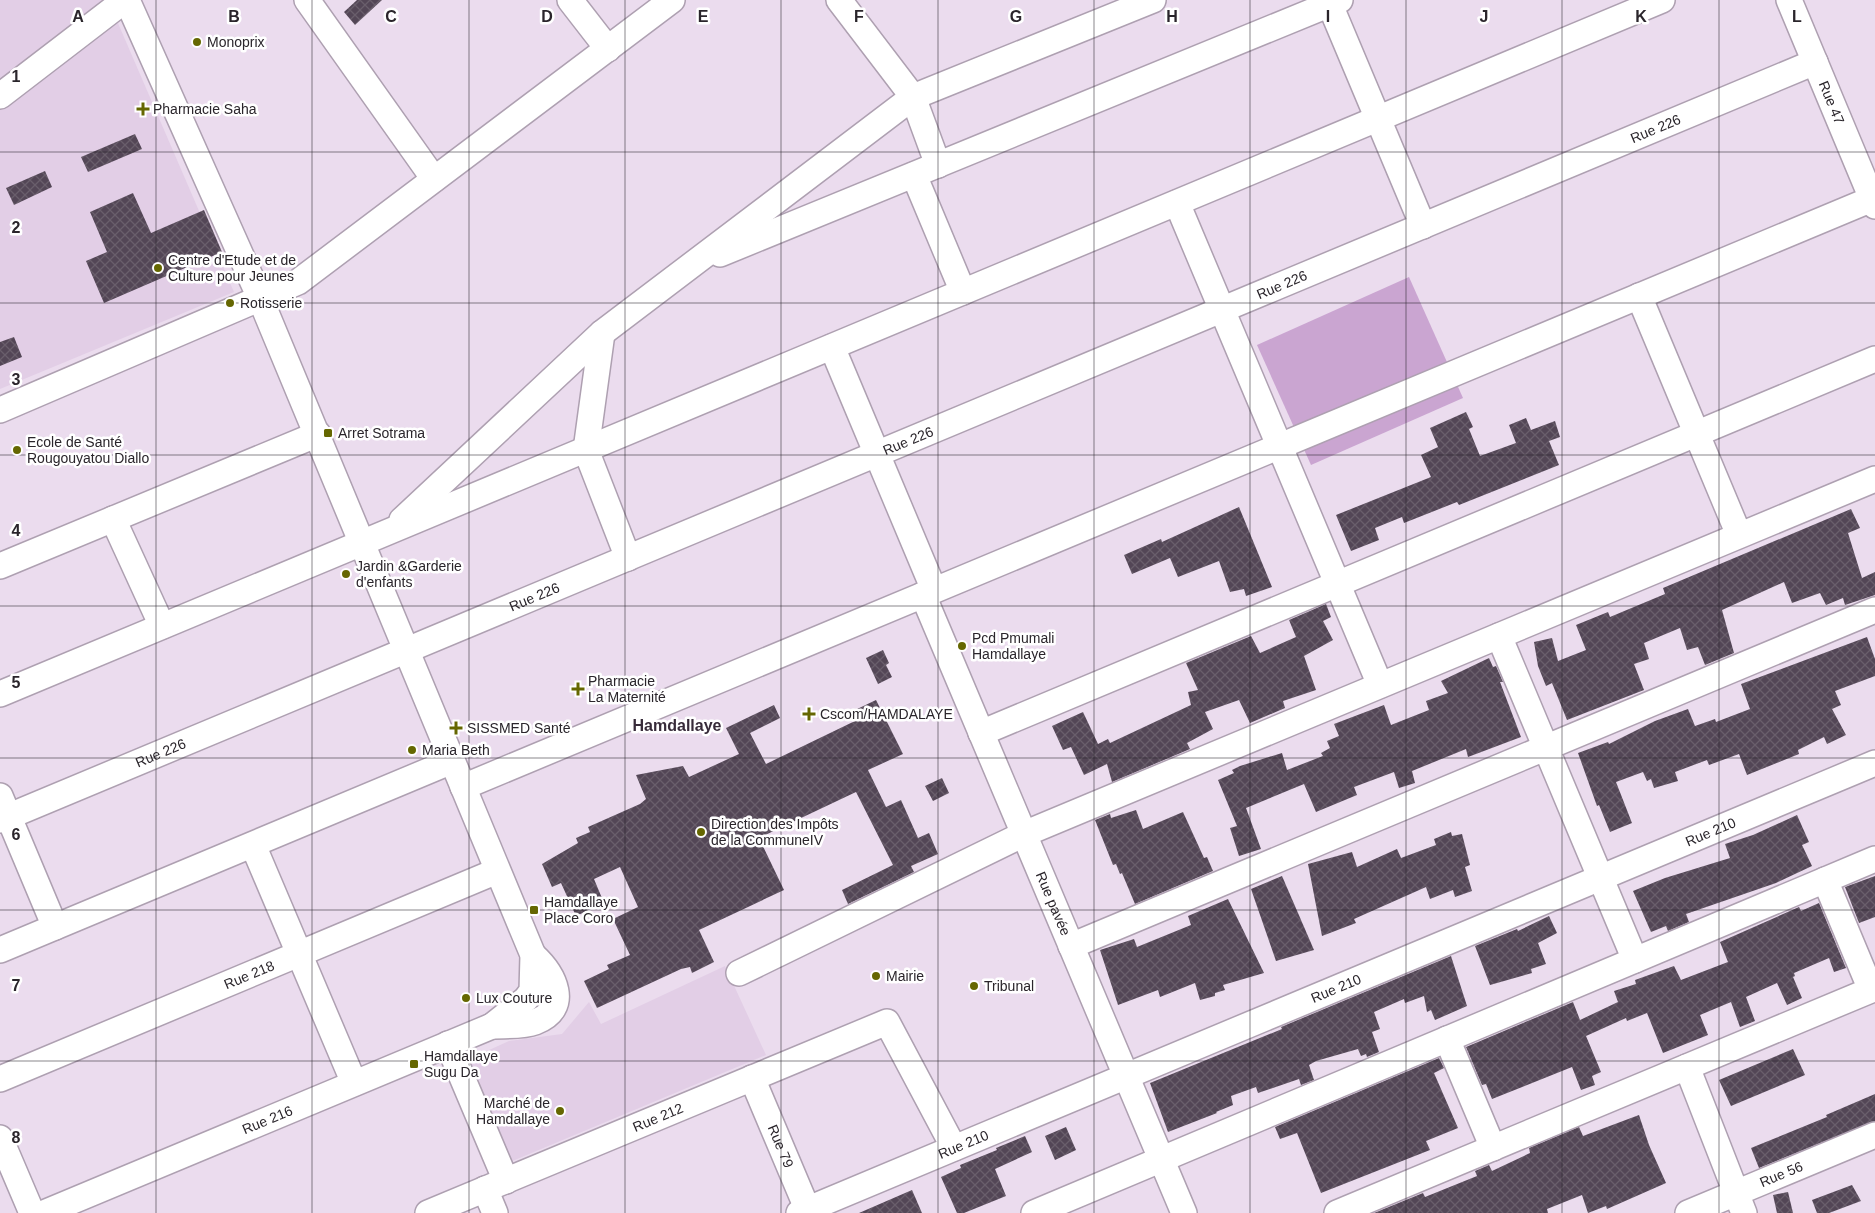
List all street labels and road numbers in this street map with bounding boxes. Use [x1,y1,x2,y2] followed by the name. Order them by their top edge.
[1816,78,1848,127] street label: Rue 47
[1628,111,1683,146] street label: Rue 226
[1254,267,1309,302] street label: Rue 226
[880,423,936,458] street label: Rue 226
[507,579,562,614] street label: Rue 226
[133,735,188,771] street label: Rue 226
[1683,814,1738,849] street label: Rue 210
[1033,869,1074,938] street label: Rue pavée
[222,957,277,992] street label: Rue 218
[1308,971,1364,1006] street label: Rue 210
[630,1100,686,1135] street label: Rue 212
[240,1102,295,1137] street label: Rue 216
[765,1122,797,1170] street label: Rue 79
[936,1127,991,1162] street label: Rue 210
[1757,1158,1805,1190] street label: Rue 56

